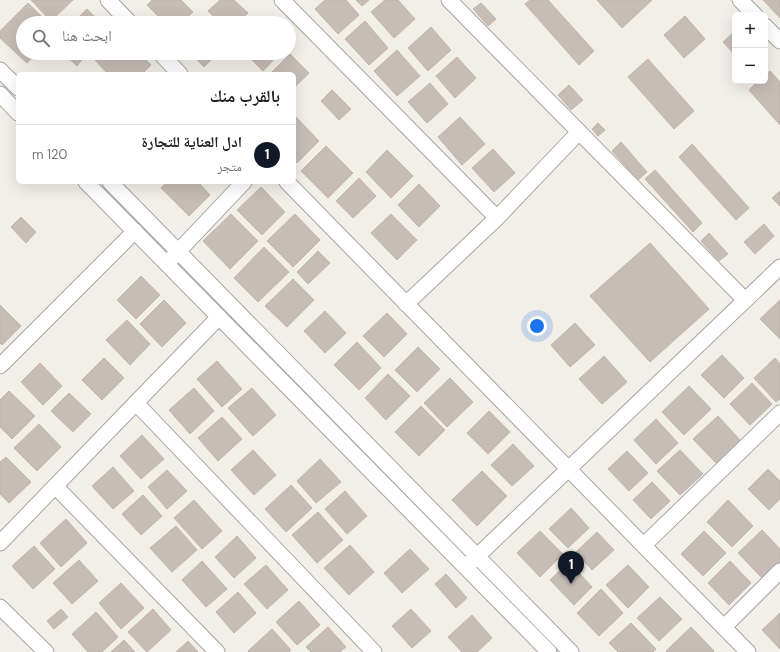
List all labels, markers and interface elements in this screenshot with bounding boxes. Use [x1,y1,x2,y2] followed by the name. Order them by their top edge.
[732,12,768,84] map controls
[732,12,768,48] button: +
[16,16,296,60] search box
[62,26,112,46] text: ابحث هنا
[30,27,52,49] icon: search
[732,48,768,84] button: −
[210,85,280,107] text: بالقرب منك
[141,132,242,152] text: ادل العناية للتجارة
[32,146,67,163] text: 120 m
[265,146,269,163] text: 1
[217,158,242,175] text: متجر
[527,316,547,336] your location
[558,551,584,584] pin: 1

